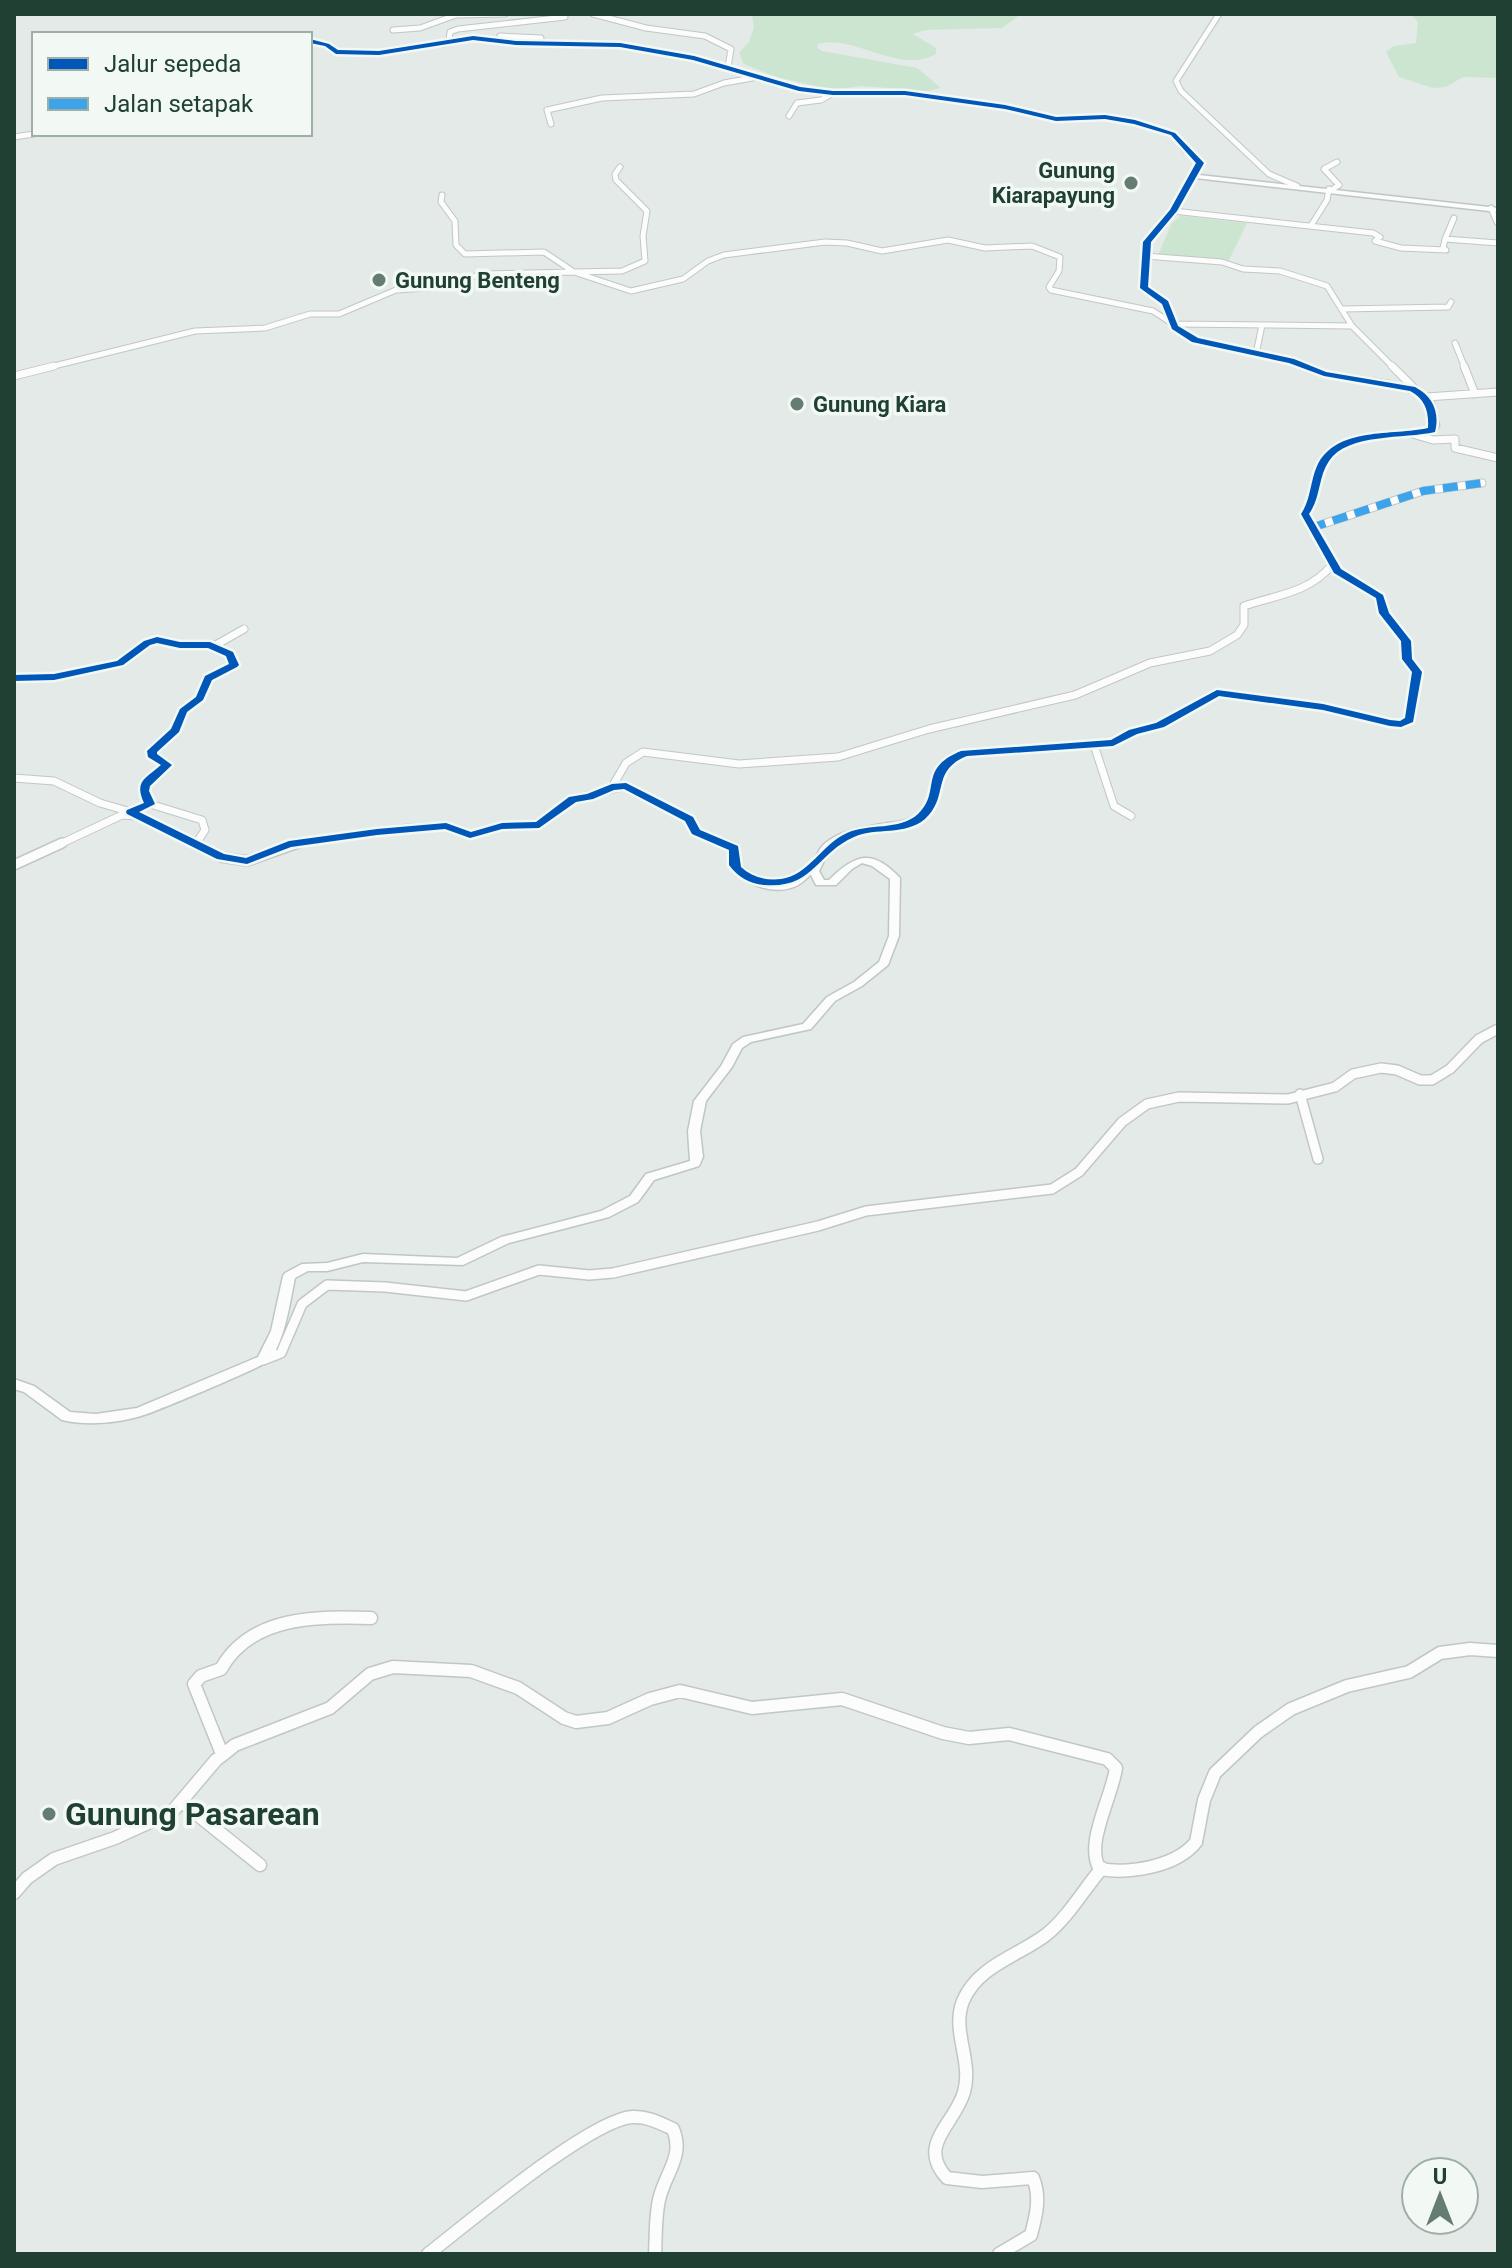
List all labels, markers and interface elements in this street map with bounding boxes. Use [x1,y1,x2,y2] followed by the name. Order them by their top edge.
[32,32,312,136] legend
[104,50,241,78] text: Jalur sepeda
[104,90,254,118] text: Jalan setapak
[992,158,1115,208] place label: Gunung Kiarapayung
[1122,174,1140,192] marker: Gunung Kiarapayung
[395,268,560,293] place label: Gunung Benteng
[370,271,388,289] marker: Gunung Benteng
[813,392,947,417] place label: Gunung Kiara
[788,395,806,413] marker: Gunung Kiara
[65,1795,320,1833] place label: Gunung Pasarean
[40,1805,58,1823] marker: Gunung Pasarean
[1400,2156,1480,2236] north arrow
[1433,2164,1447,2189] text: U

